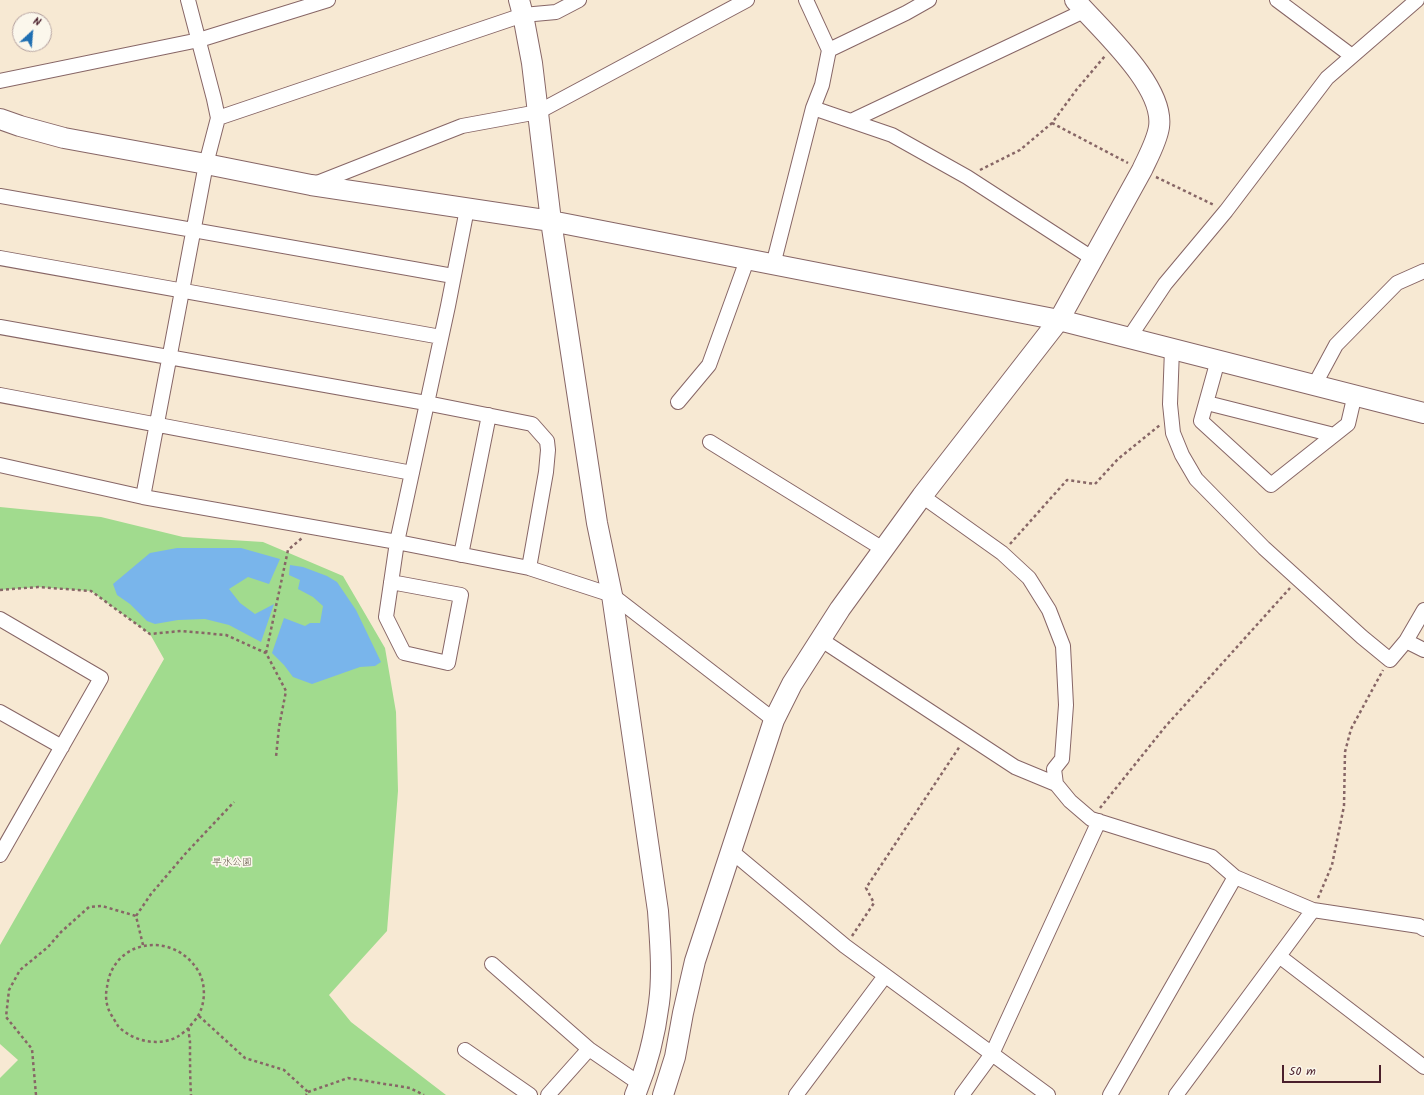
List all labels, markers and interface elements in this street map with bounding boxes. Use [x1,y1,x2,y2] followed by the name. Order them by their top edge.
[12,12,52,52] north arrow
[30,12,44,32] text: N
[212,857,252,869] park label: 早水公園
[1284,1057,1383,1083] scale bar
[1289,1062,1316,1081] text: 50 m

